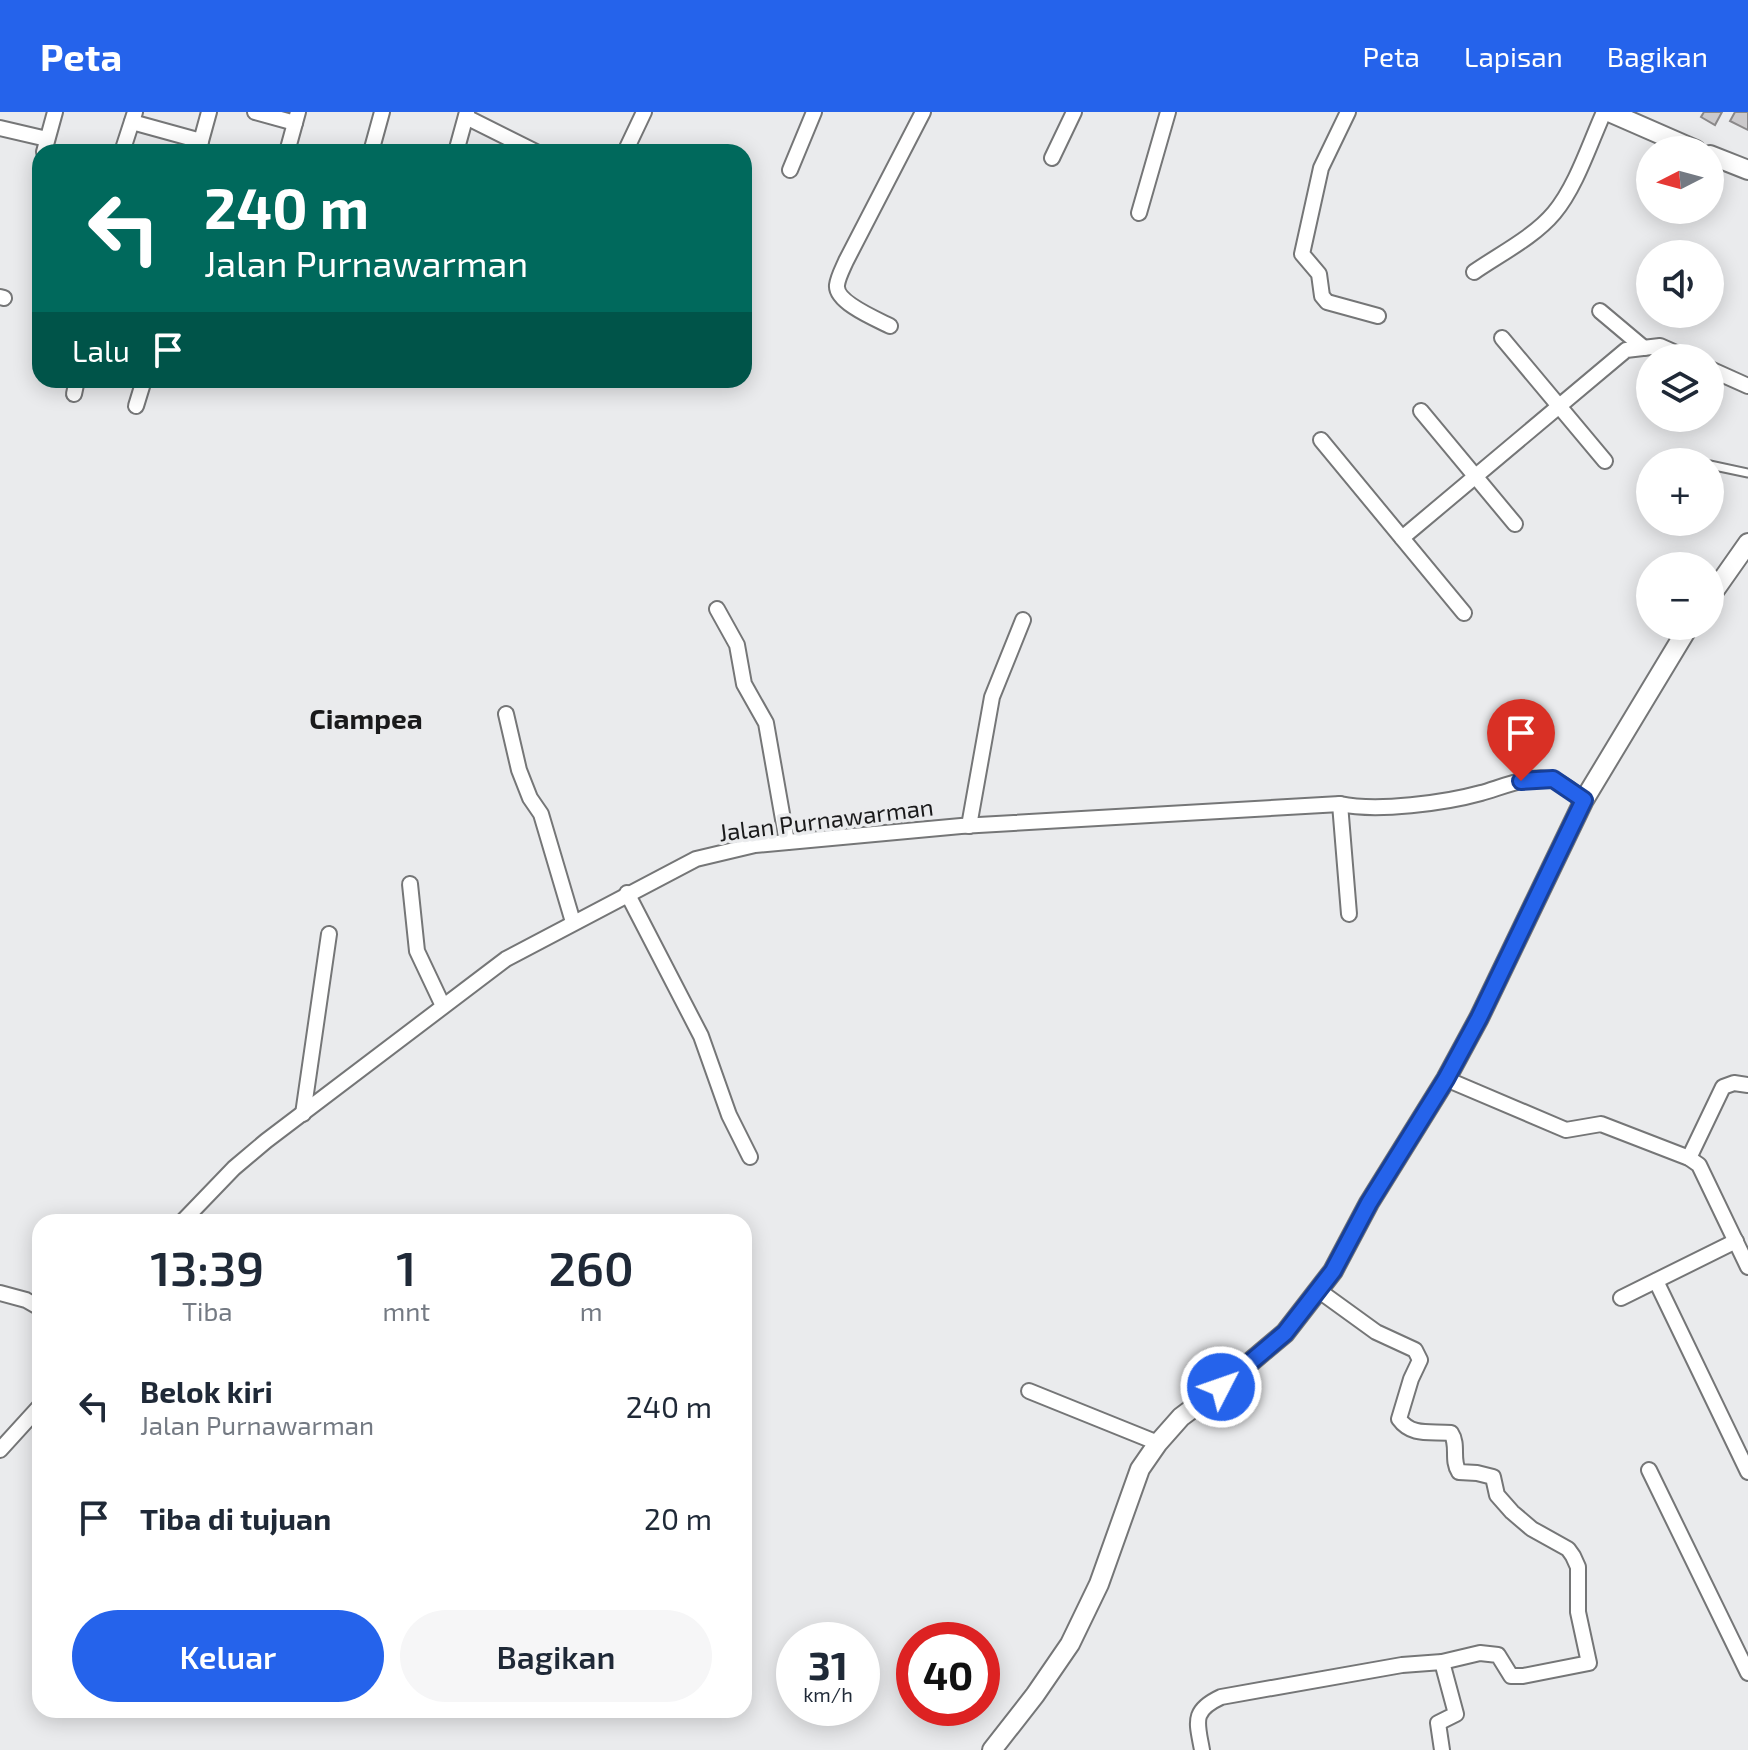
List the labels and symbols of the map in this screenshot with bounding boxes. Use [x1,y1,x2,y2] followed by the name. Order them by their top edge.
[1636,136,1724,224] north arrow
[1487,699,1555,781] pin
[309,701,423,735] district label: Ciampea
[717,791,935,847] street label: Jalan Purnawarman
[1179,1345,1263,1429] position arrow
[896,1622,1000,1726] speed limit sign: 40

